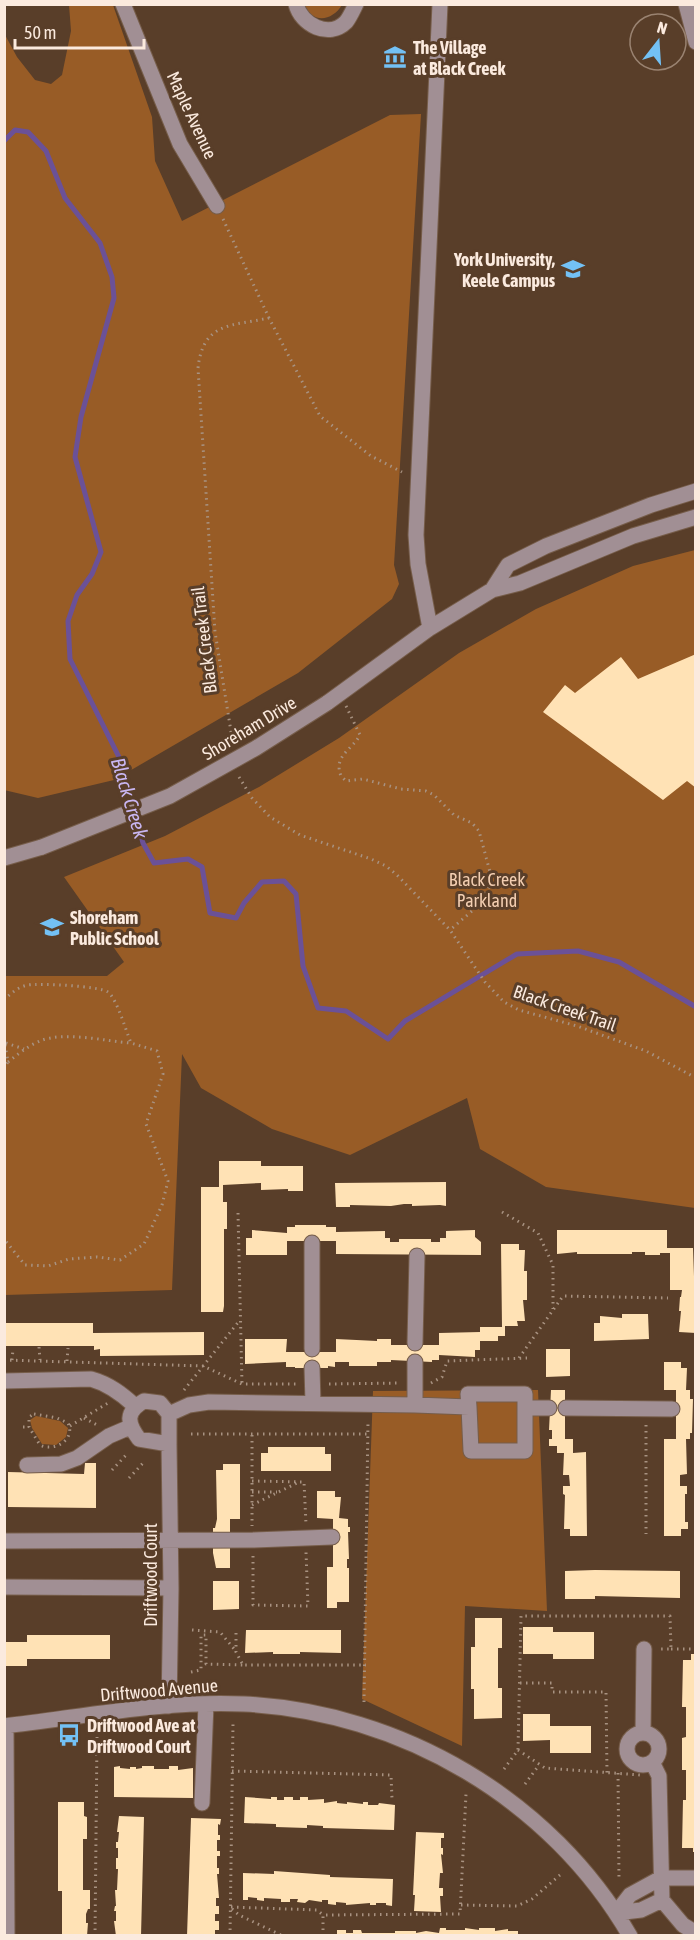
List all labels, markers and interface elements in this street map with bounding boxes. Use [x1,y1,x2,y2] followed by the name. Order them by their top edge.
[15,12,144,50] scale bar
[628,12,688,72] north arrow
[655,18,670,38] text: N
[24,22,56,43] text: 50 m
[413,37,506,79] place label: The Village at Black Creek
[382,44,408,70] museum icon: The Village at Black Creek
[163,68,221,162] street label: Maple Avenue
[453,249,556,291] place label: York University, Keele Campus
[560,256,586,282] school or university icon: York University, Keele Campus
[187,585,221,695] street label: Black Creek Trail
[198,692,300,764] street label: Shoreham Drive
[107,755,153,842] water label: Black Creek
[449,869,525,911] park label: Black Creek Parkland
[70,907,159,949] place label: Shoreham Public School
[39,914,65,940] school or university icon: Shoreham Public School
[511,981,620,1036] street label: Black Creek Trail
[140,1523,161,1627] street label: Driftwood Court
[99,1674,219,1706] street label: Driftwood Avenue
[87,1715,196,1757] place label: Driftwood Ave at Driftwood Court
[56,1722,82,1748] bus stop icon: Driftwood Ave at Driftwood Court

